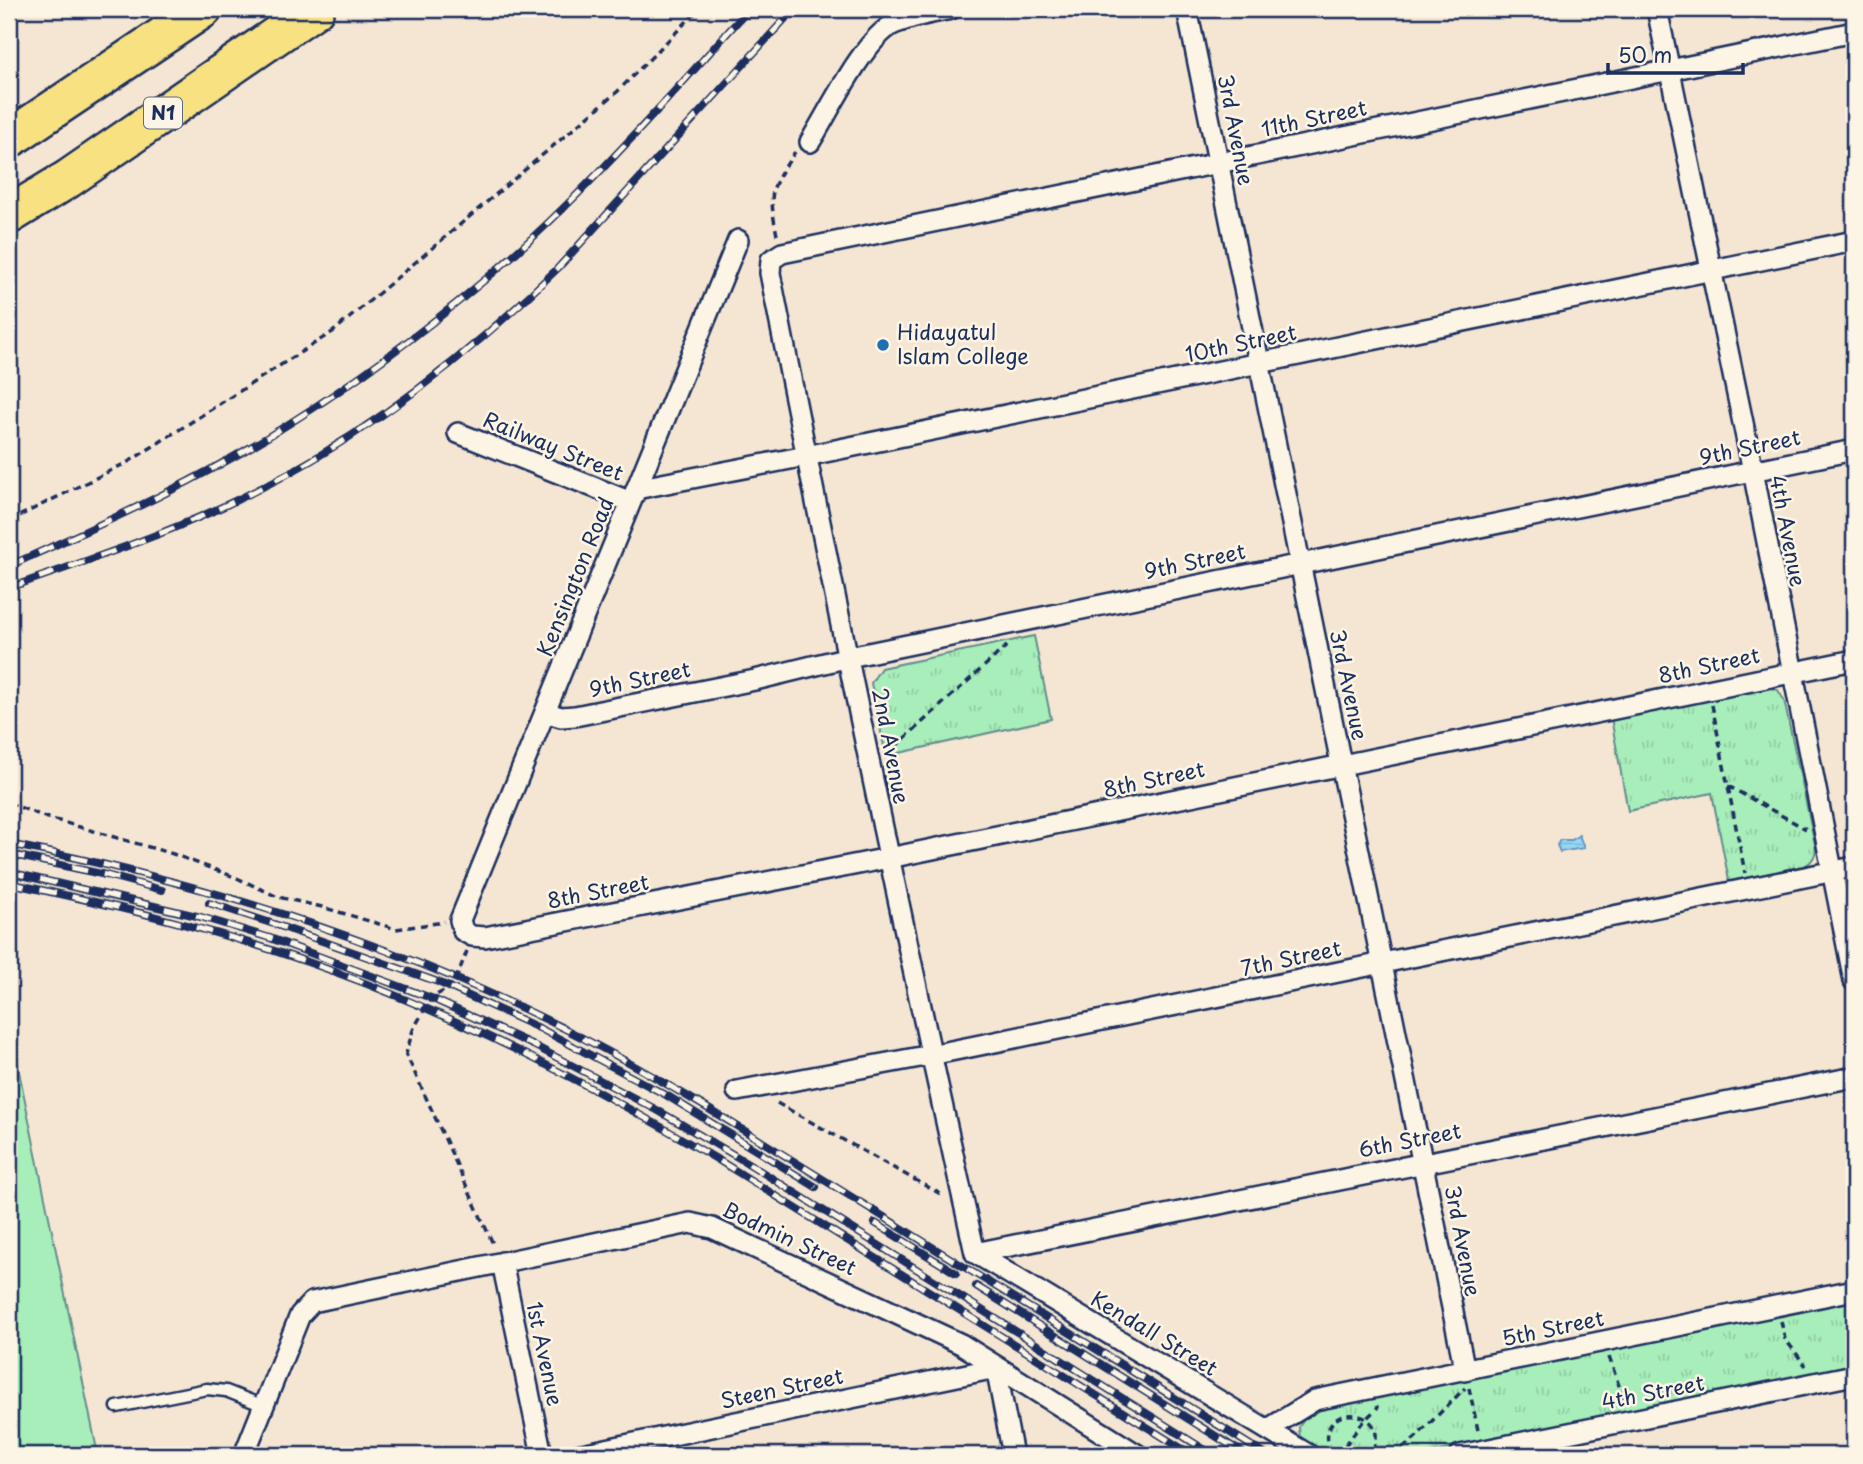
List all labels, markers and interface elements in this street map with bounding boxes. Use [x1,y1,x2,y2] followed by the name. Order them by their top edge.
[1608,32,1742,76] scale bar
[1618,38,1672,70] text: 50 m
[1211,71,1263,188] street label: 3rd Avenue
[1258,90,1369,144] street label: 11th Street
[144,97,182,128] road number: N1
[897,315,1029,371] place label: Hidayatul Islam College
[1182,315,1299,369] street label: 10th Street
[875,337,891,353] marker: Hidayatul Islam College
[479,402,629,488] street label: Railway Street
[1696,420,1803,472] street label: 9th Street
[1762,472,1815,589] street label: 4th Avenue
[528,492,621,661] street label: Kensington Road
[1141,534,1248,586] street label: 9th Street
[1323,626,1377,743] street label: 3rd Avenue
[1655,638,1762,690] street label: 8th Street
[586,652,693,704] street label: 9th Street
[865,685,919,806] street label: 2nd Avenue
[1100,752,1207,804] street label: 8th Street
[544,864,651,916] street label: 8th Street
[1237,931,1344,983] street label: 7th Street
[1356,1113,1464,1165] street label: 6th Street
[1438,1182,1490,1299] street label: 3rd Avenue
[717,1192,862,1282] street label: Bodmin Street
[1085,1282,1225,1383] street label: Kendall Street
[519,1299,573,1409] street label: 1st Avenue
[1499,1301,1606,1353] street label: 5th Street
[717,1358,846,1416] street label: Steen Street
[1599,1365,1707,1417] street label: 4th Street

